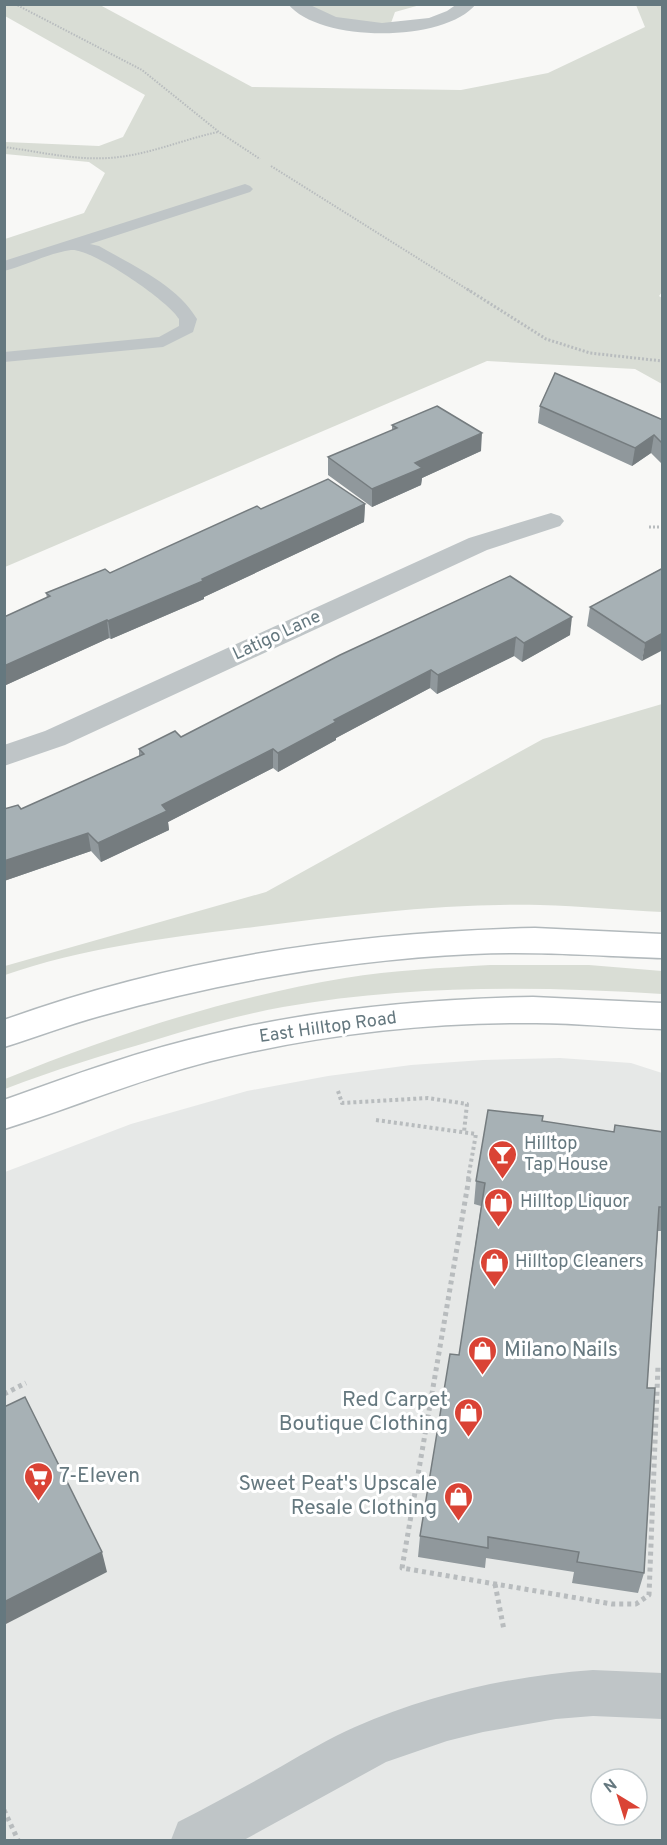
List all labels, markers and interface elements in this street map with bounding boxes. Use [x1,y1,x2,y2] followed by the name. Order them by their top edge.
[229,606,325,666] street label: Latigo Lane
[258,1007,398,1049] street label: East Hilltop Road
[524,1133,608,1177] place label: Hilltop Tap House
[487,1138,519,1180] bar icon: Hilltop Tap House
[483,1186,515,1228] shop icon: Hilltop Liquor
[520,1191,629,1214] place label: Hilltop Liquor
[478,1246,510,1288] shop icon: Hilltop Cleaners
[515,1251,644,1274] place label: Hilltop Cleaners
[467,1334,499,1376] shop icon: Milano Nails
[504,1337,618,1364] place label: Milano Nails
[279,1387,448,1438] place label: Red Carpet Boutique Clothing
[453,1396,485,1438] shop icon: Red Carpet Boutique Clothing
[22,1460,54,1502] supermarket icon: 7-Eleven
[59,1463,140,1490] place label: 7-Eleven
[238,1471,437,1522] place label: Sweet Peat's Upscale Resale Clothing
[442,1480,474,1522] shop icon: Sweet Peat's Upscale Resale Clothing
[589,1767,649,1827] north arrow
[600,1775,622,1798] text: N

